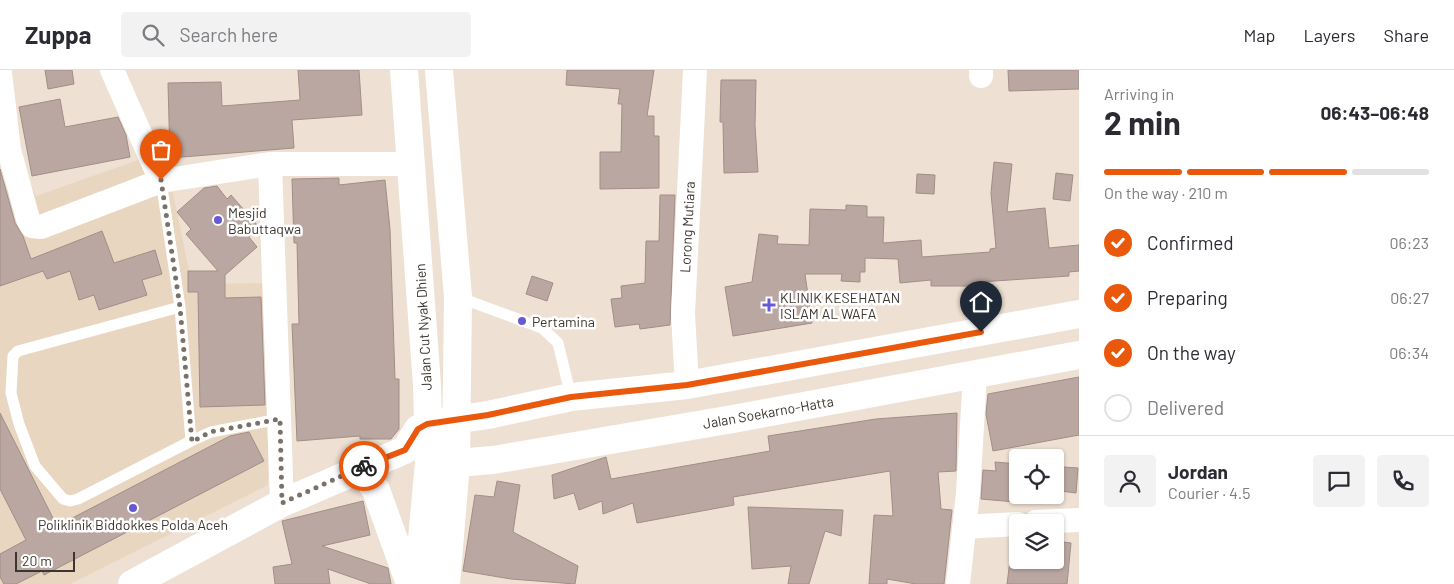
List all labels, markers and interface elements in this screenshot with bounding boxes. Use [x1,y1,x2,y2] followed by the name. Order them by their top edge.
[121,12,471,57] search box
[25,20,91,49] text: Zuppa
[139,21,167,49] icon: search
[179,23,278,46] text: Search here
[1243,24,1275,46] text: Map
[1303,24,1356,46] text: Layers
[1384,24,1429,46] text: Share
[1104,84,1174,103] text: Arriving in
[1321,101,1429,124] text: 06:43–06:48
[1104,103,1181,141] text: 2 min
[140,129,182,180] pin
[147,136,175,164] icon: bag
[676,181,698,273] street label: Lorong Mutiara
[1104,183,1228,202] text: On the way · 210 m
[228,204,301,237] place label: Mesjid Babuttaqwa
[212,214,224,226] marker: Mesjid Babuttaqwa
[1104,229,1132,257] icon: check
[1147,231,1234,254] text: Confirmed
[1390,233,1429,252] text: 06:23
[411,263,435,391] street label: Jalan Cut Nyak Dhien
[960,281,1002,332] pin
[1104,284,1132,312] icon: check
[1147,286,1228,309] text: Preparing
[967,288,995,316] icon: home
[1390,288,1429,307] text: 06:27
[780,289,900,322] place label: KLINIK KESEHATAN ISLAM AL WAFA
[762,298,776,312] marker: KLINIK KESEHATAN ISLAM AL WAFA
[532,313,595,330] place label: Pertamina
[516,315,528,327] marker: Pertamina
[1104,339,1132,367] icon: check
[1147,341,1236,364] text: On the way
[1389,343,1429,362] text: 06:34
[701,392,835,432] street label: Jalan Soekarno-Hatta
[1147,396,1224,419] text: Delivered
[339,441,389,491] courier
[1009,449,1064,569] map controls
[1009,449,1064,504] button: locate
[350,452,378,480] icon: bike
[1104,455,1156,507] button: person
[1313,455,1365,507] button: chat
[1377,455,1429,507] button: phone
[1168,460,1228,483] text: Jordan
[1168,483,1251,502] text: Courier · 4.5
[127,502,139,514] marker: Poliklinik Biddokkes Polda Aceh
[1009,514,1064,569] button: layers
[38,516,228,533] place label: Poliklinik Biddokkes Polda Aceh
[15,549,75,572] scale bar
[22,552,52,569] text: 20 m

